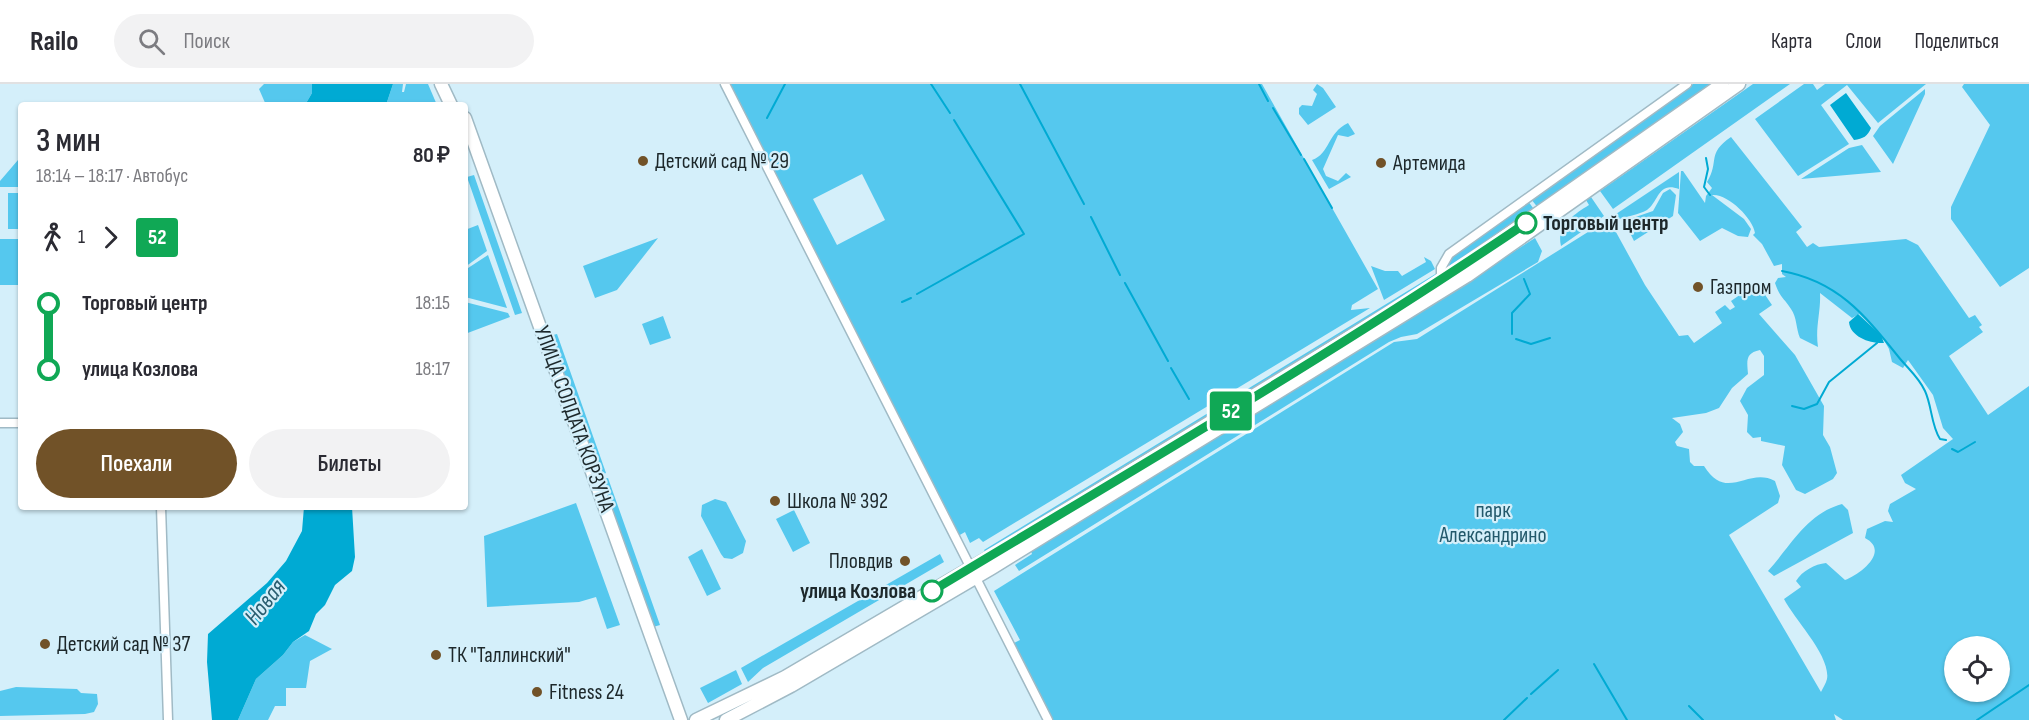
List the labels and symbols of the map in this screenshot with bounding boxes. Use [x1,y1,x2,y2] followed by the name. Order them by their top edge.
[655,148,789,175] place label: Детский сад № 29
[1392,150,1466,177] place label: Артемида
[636,154,650,168] marker: Детский сад № 29
[1374,156,1388,170] marker: Артемида
[1543,210,1669,237] place label: Торговый центр
[1515,212,1537,234] marker: Торговый центр
[1710,274,1771,301] place label: Газпром
[1691,280,1705,294] marker: Газпром
[528,322,620,516] street label: УЛИЦА СОЛДАТА КОРЗУНА
[1204,392,1258,430] line badge: 52
[787,488,888,515] place label: Школа № 392
[768,494,782,508] marker: Школа № 392
[1438,497,1547,549] park label: парк Александрино
[829,548,893,575] place label: Пловдив
[898,554,912,568] marker: Пловдив
[238,573,292,631] water label: Новая
[800,578,916,605] place label: улица Козлова
[921,580,943,602] marker: улица Козлова
[57,631,190,658] place label: Детский сад № 37
[38,637,52,651] marker: Детский сад № 37
[448,642,571,669] place label: ТК "Таллинский"
[429,648,443,662] marker: ТК "Таллинский"
[549,679,624,706] place label: Fitness 24
[530,685,544,699] marker: Fitness 24

